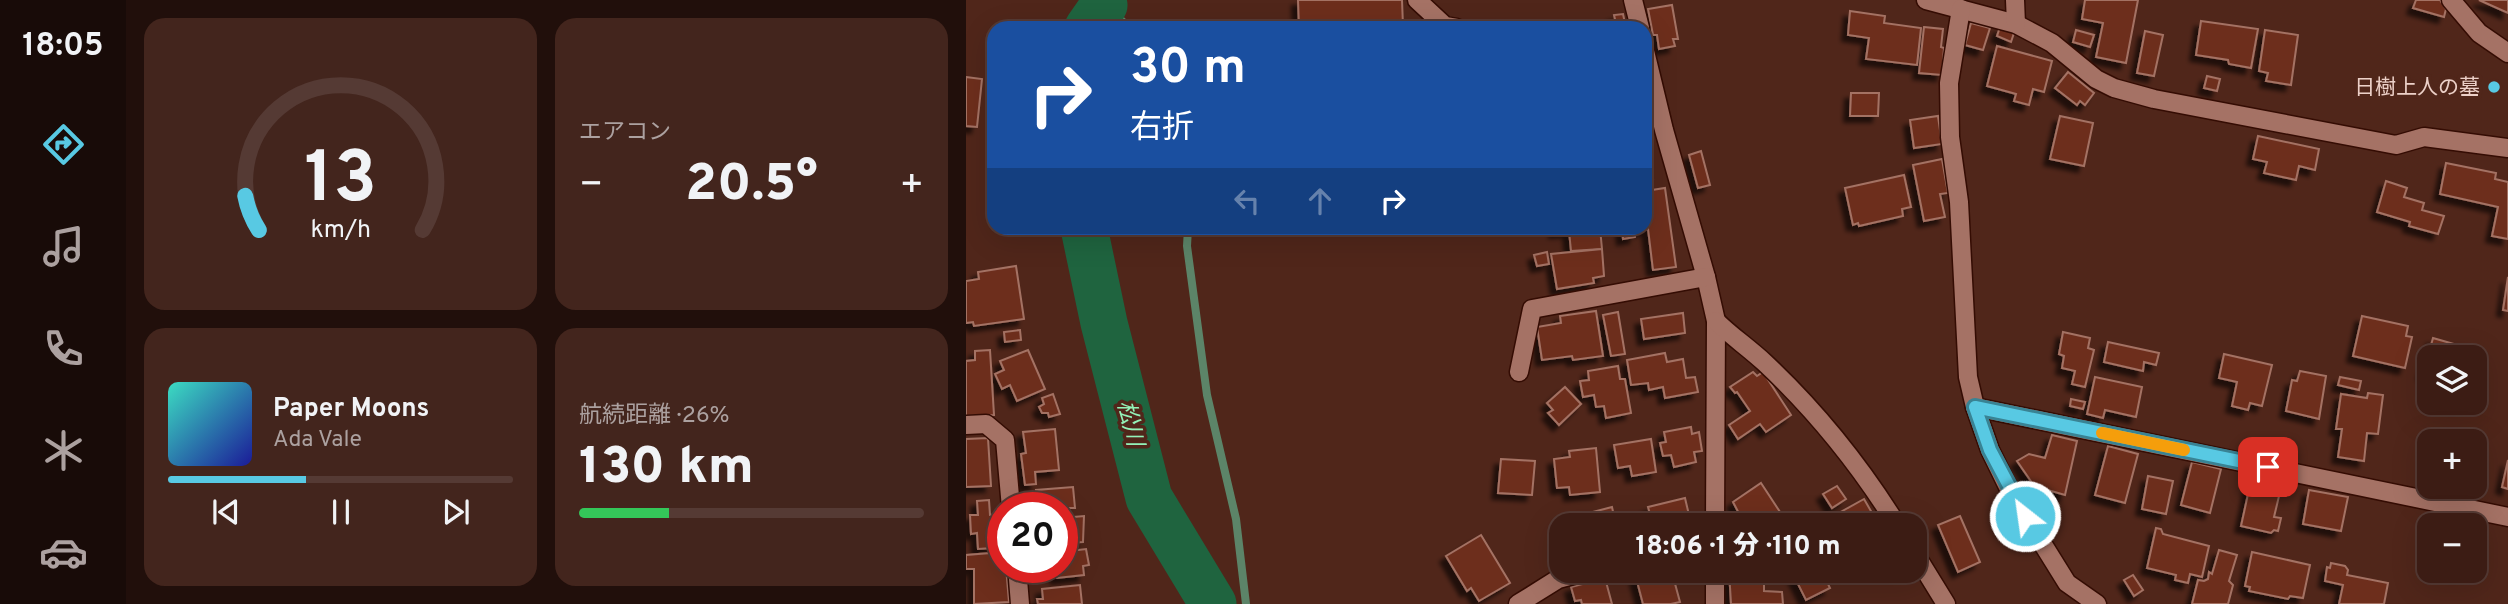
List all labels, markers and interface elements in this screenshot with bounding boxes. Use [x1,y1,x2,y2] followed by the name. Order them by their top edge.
[22,27,104,67] text: 18:05
[1130,39,1246,101] text: 30 m
[1015,49,1106,140] icon: right
[2354,75,2480,102] place label: 日樹上人の墓
[2486,79,2502,95] marker: 日樹上人の墓
[1130,109,1194,149] text: 右折
[579,119,671,148] text: エアコン
[39,120,88,169] icon: directions
[304,136,377,228] text: 13
[685,153,818,219] text: 20.5°
[579,162,604,211] text: −
[899,162,924,211] text: +
[1228,182,1266,220] icon: left
[1301,182,1339,220] icon: ahead
[1374,182,1412,220] icon: right
[310,215,371,247] text: km/h
[39,222,88,271] icon: music
[39,324,88,373] icon: phone
[2417,345,2487,583] map controls
[2417,345,2487,415] button: layers
[273,393,429,426] text: Paper Moons
[1109,398,1149,452] water label: 松川
[579,402,730,431] text: 航続距離 · 26%
[39,426,88,475] icon: climate
[273,426,362,455] text: Ada Vale
[2417,429,2487,499] button: +
[579,436,754,502] text: 130 km
[2238,437,2298,497] pin
[2249,448,2287,486] icon: arrive
[1988,479,2062,553] position arrow
[987,492,1078,583] speed limit sign: 20
[207,493,245,531] icon: previous
[322,493,360,531] icon: pause
[437,493,475,531] icon: next
[2417,513,2487,583] button: −
[39,528,88,577] icon: car
[1636,531,1840,564] text: 18:06 · 1 分 · 110 m

